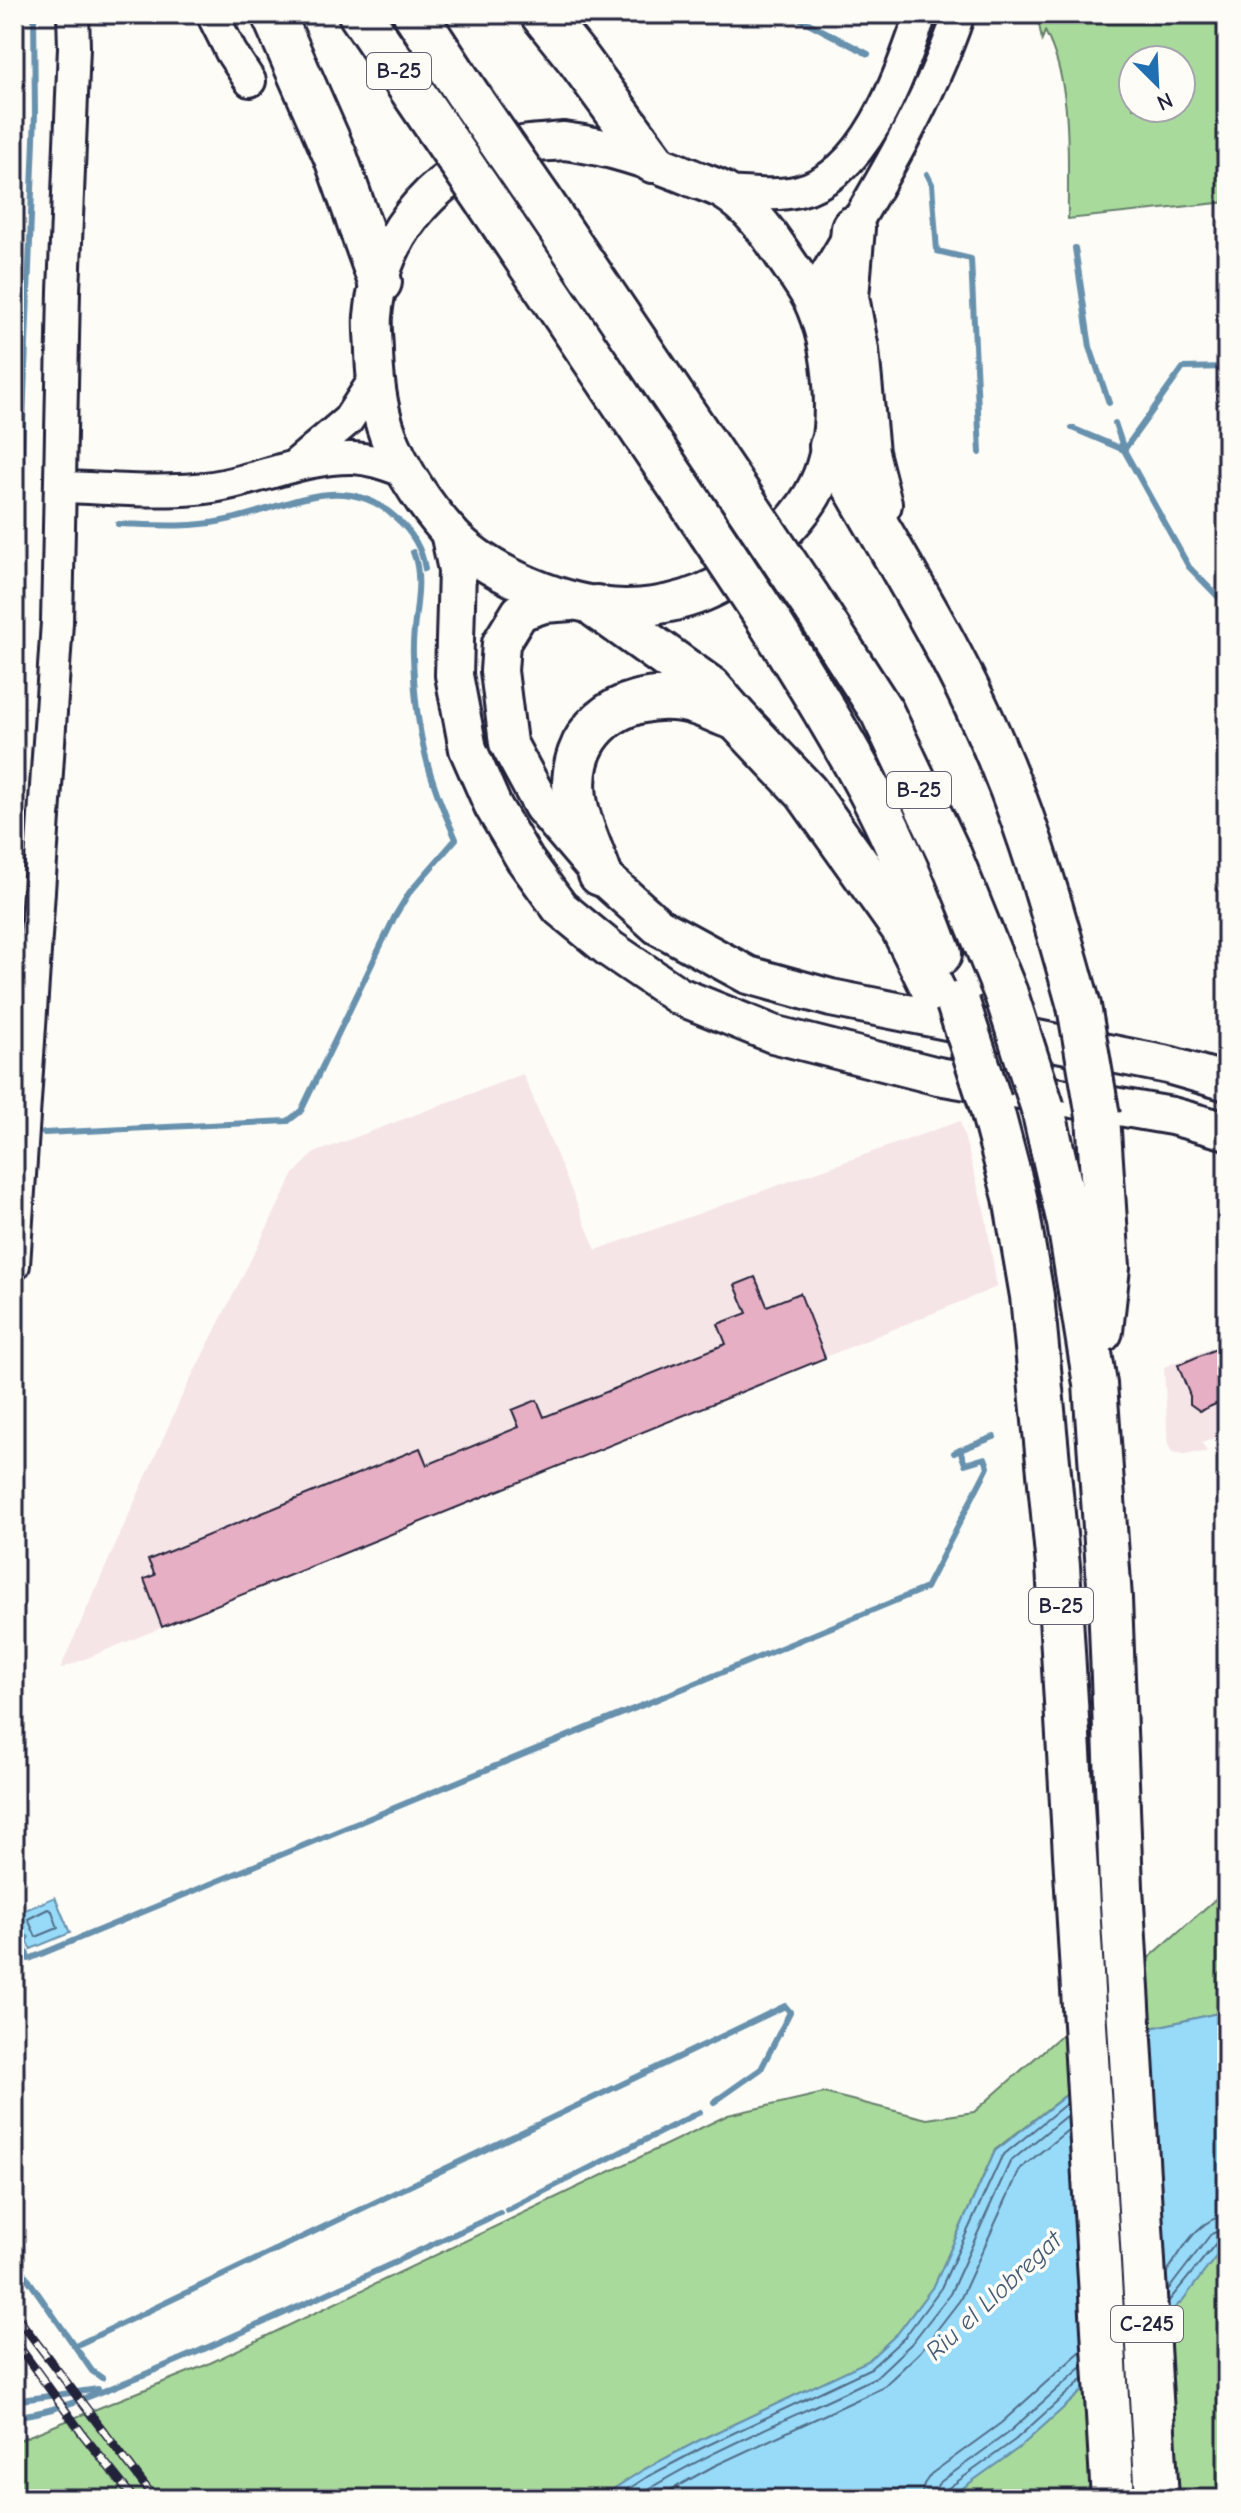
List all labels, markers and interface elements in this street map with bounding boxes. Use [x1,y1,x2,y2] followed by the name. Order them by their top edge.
[1117,44,1197,124] north arrow
[367,53,431,89] road number: B-25
[1153,87,1177,116] text: N
[887,772,951,808] road number: B-25
[1029,1588,1093,1624] road number: B-25
[920,2224,1070,2367] water label: Riu el Llobregat
[1111,2306,1183,2342] road number: C-245

